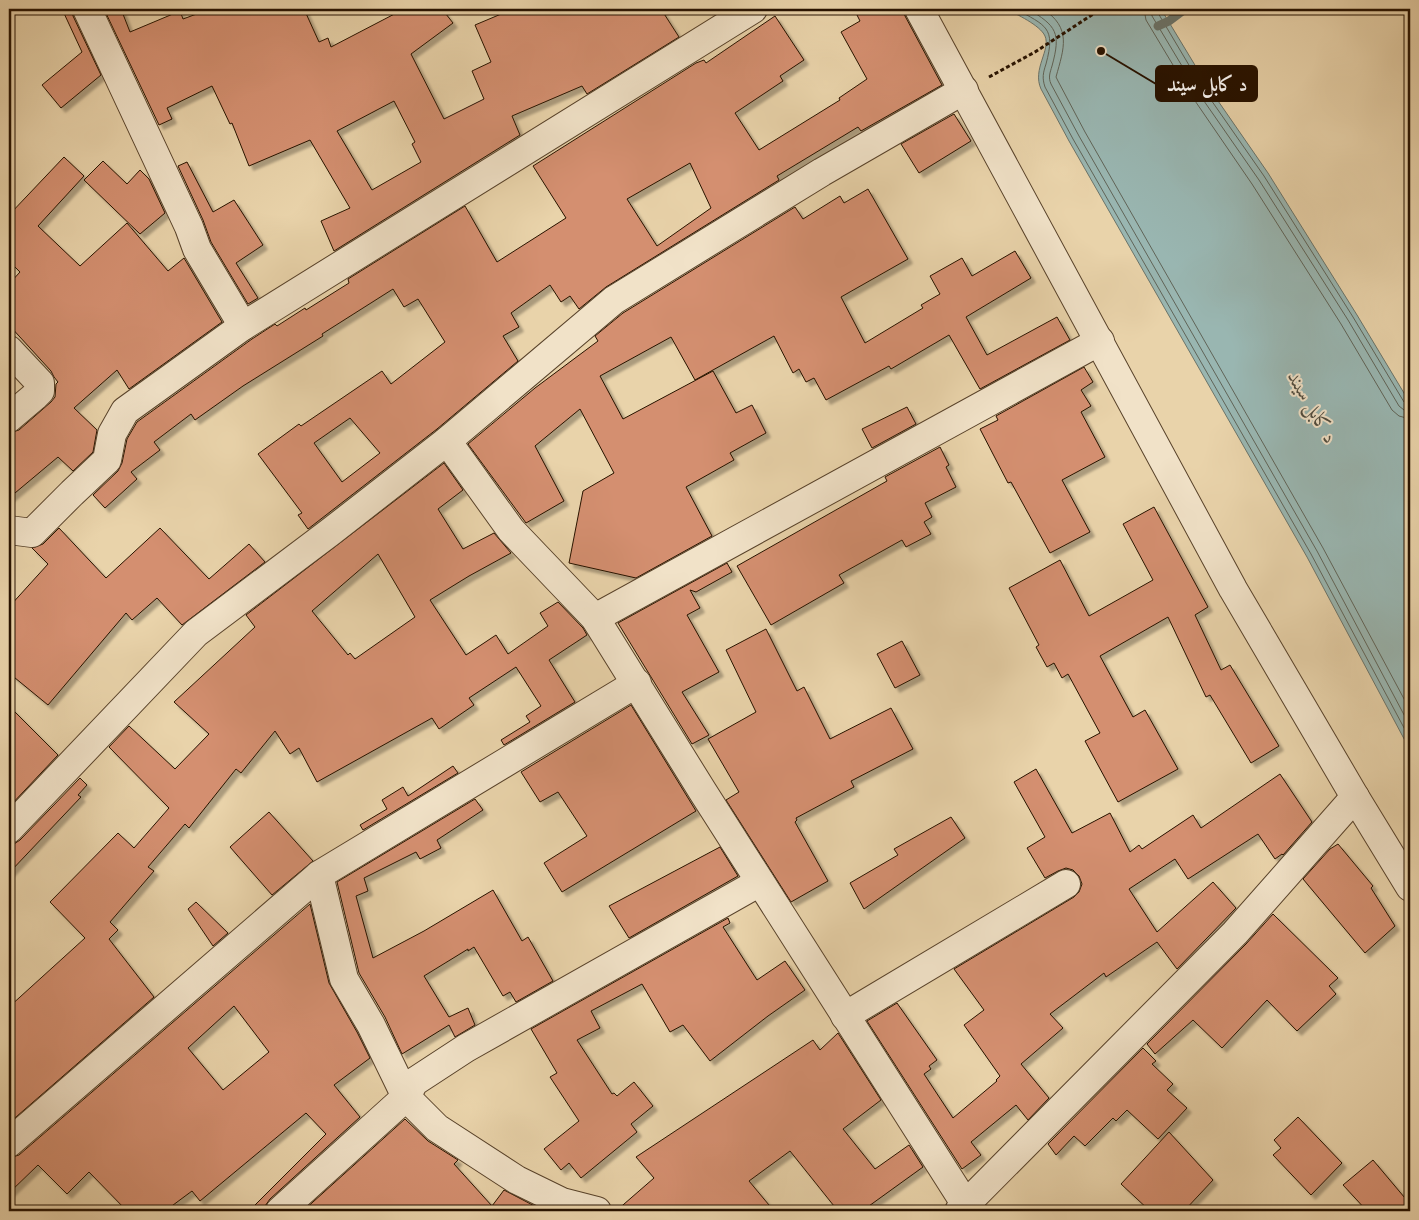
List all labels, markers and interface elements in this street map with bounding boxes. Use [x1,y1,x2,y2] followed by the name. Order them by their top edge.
[1156,66,1257,101] callout: د کابل سيند
[1166,71,1248,98] text: د کابل سيند
[1280,366,1344,449] water label: د کابل سيند

